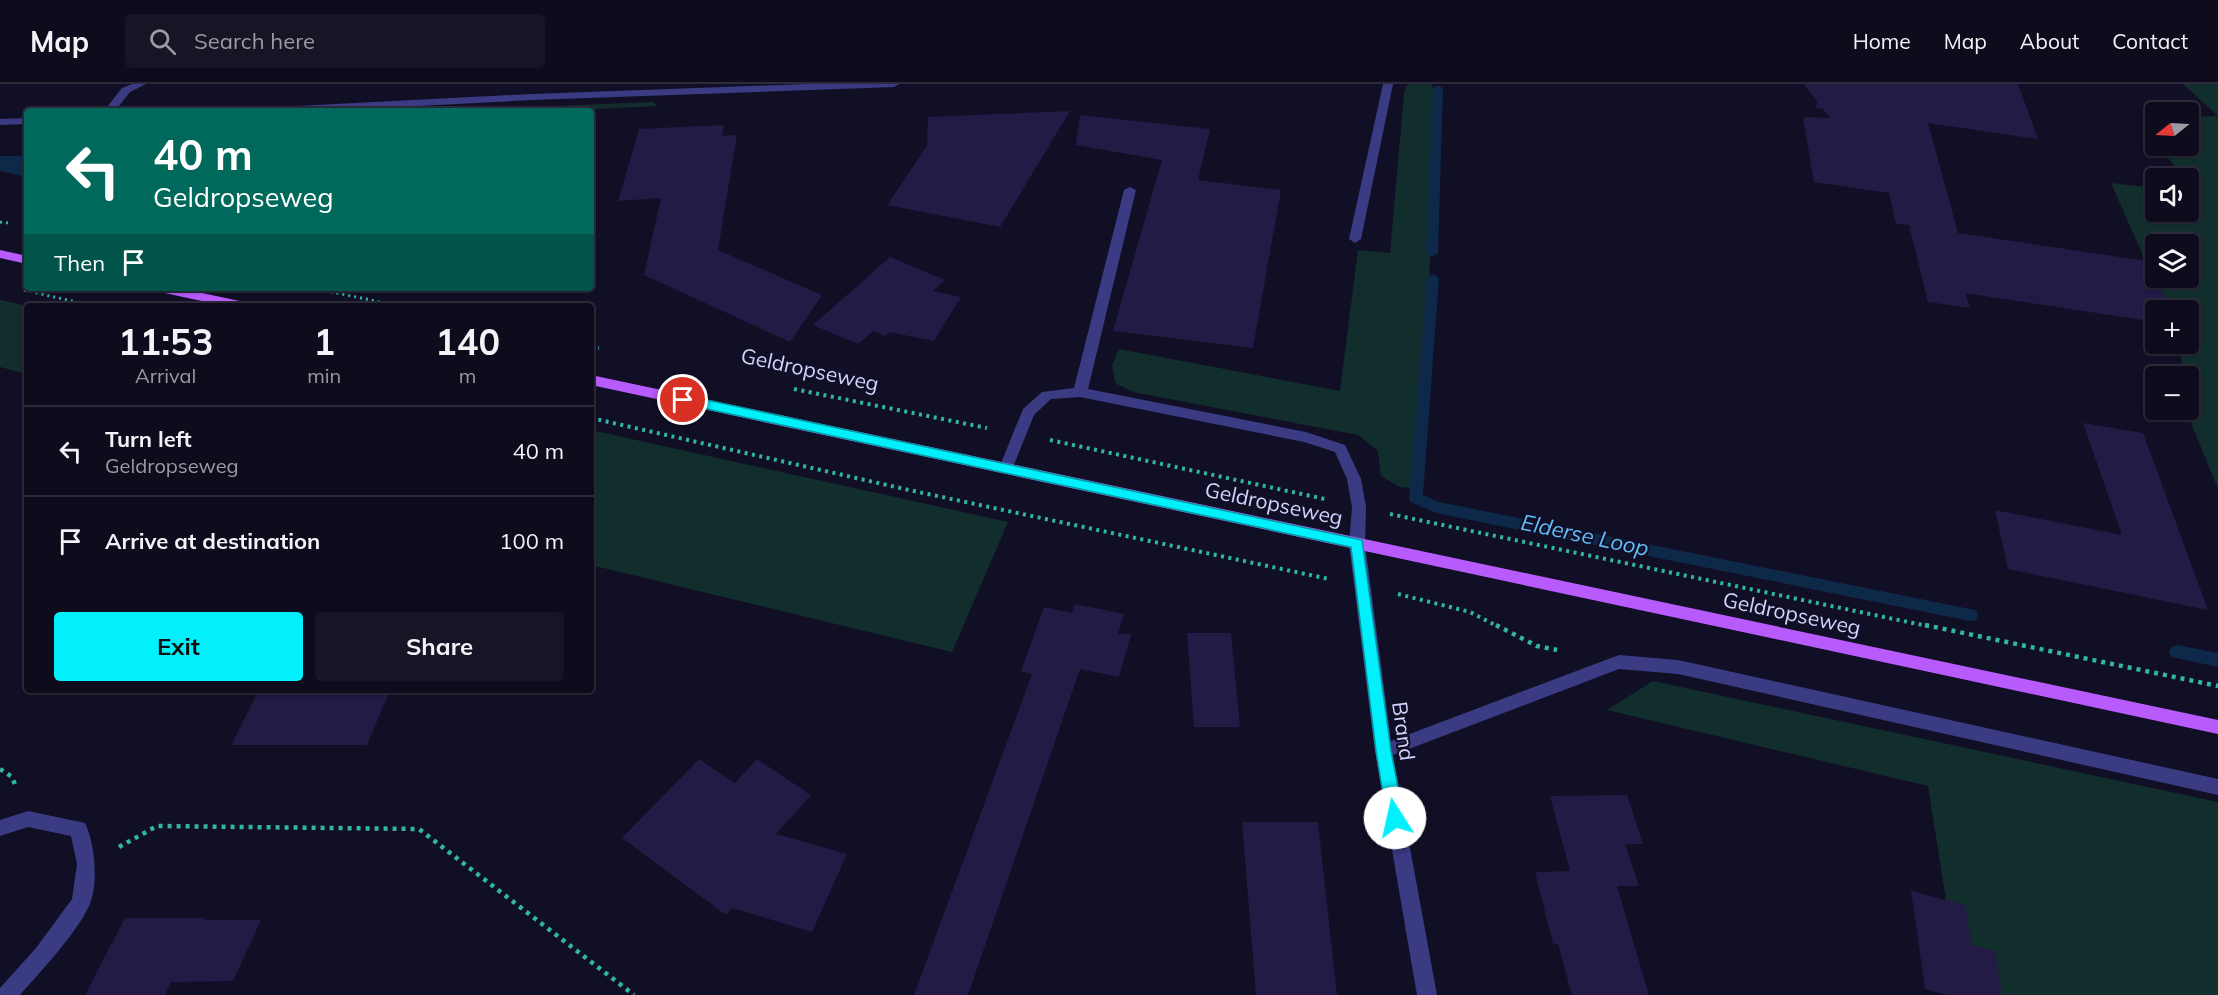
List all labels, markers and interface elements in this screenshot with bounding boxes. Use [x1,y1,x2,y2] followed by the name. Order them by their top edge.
[125,14,545,68] search box
[30,24,89,59] text: Map
[146,25,179,58] icon: search
[194,27,315,55] text: Search here
[1853,28,1911,54] text: Home
[1944,28,1987,54] text: Map
[2020,28,2079,54] text: About
[2112,28,2188,54] text: Contact
[2145,102,2199,156] north arrow
[2145,102,2199,420] map controls
[153,128,253,181] text: 40 m
[54,132,132,210] icon: left
[2145,168,2199,222] button: sound
[153,180,333,214] text: Geldropseweg
[2145,234,2199,288] button: layers
[117,246,150,279] icon: arrive
[54,249,105,277] text: Then
[2145,300,2199,354] button: +
[118,319,213,364] text: 11:53
[313,319,335,364] text: 1
[435,319,500,364] text: 140
[739,342,881,396] street label: Geldropseweg
[135,363,196,388] text: Arrival
[307,363,341,388] text: min
[459,363,476,388] text: m
[2145,366,2199,420] button: −
[657,374,708,425] pin
[666,383,699,416] icon: arrive
[105,425,192,453] text: Turn left
[54,435,87,468] icon: left
[513,437,564,465] text: 40 m
[105,453,239,478] text: Geldropseweg
[1203,476,1345,530] street label: Geldropseweg
[1518,508,1652,562] water label: Elderse Loop
[54,525,87,558] icon: arrive
[105,527,320,555] text: Arrive at destination
[499,527,564,555] text: 100 m
[1721,586,1863,640] street label: Geldropseweg
[54,612,303,681] button: Exit
[315,612,564,681] button: Share
[1387,700,1421,762] street label: Brand
[1363,786,1427,850] position arrow

